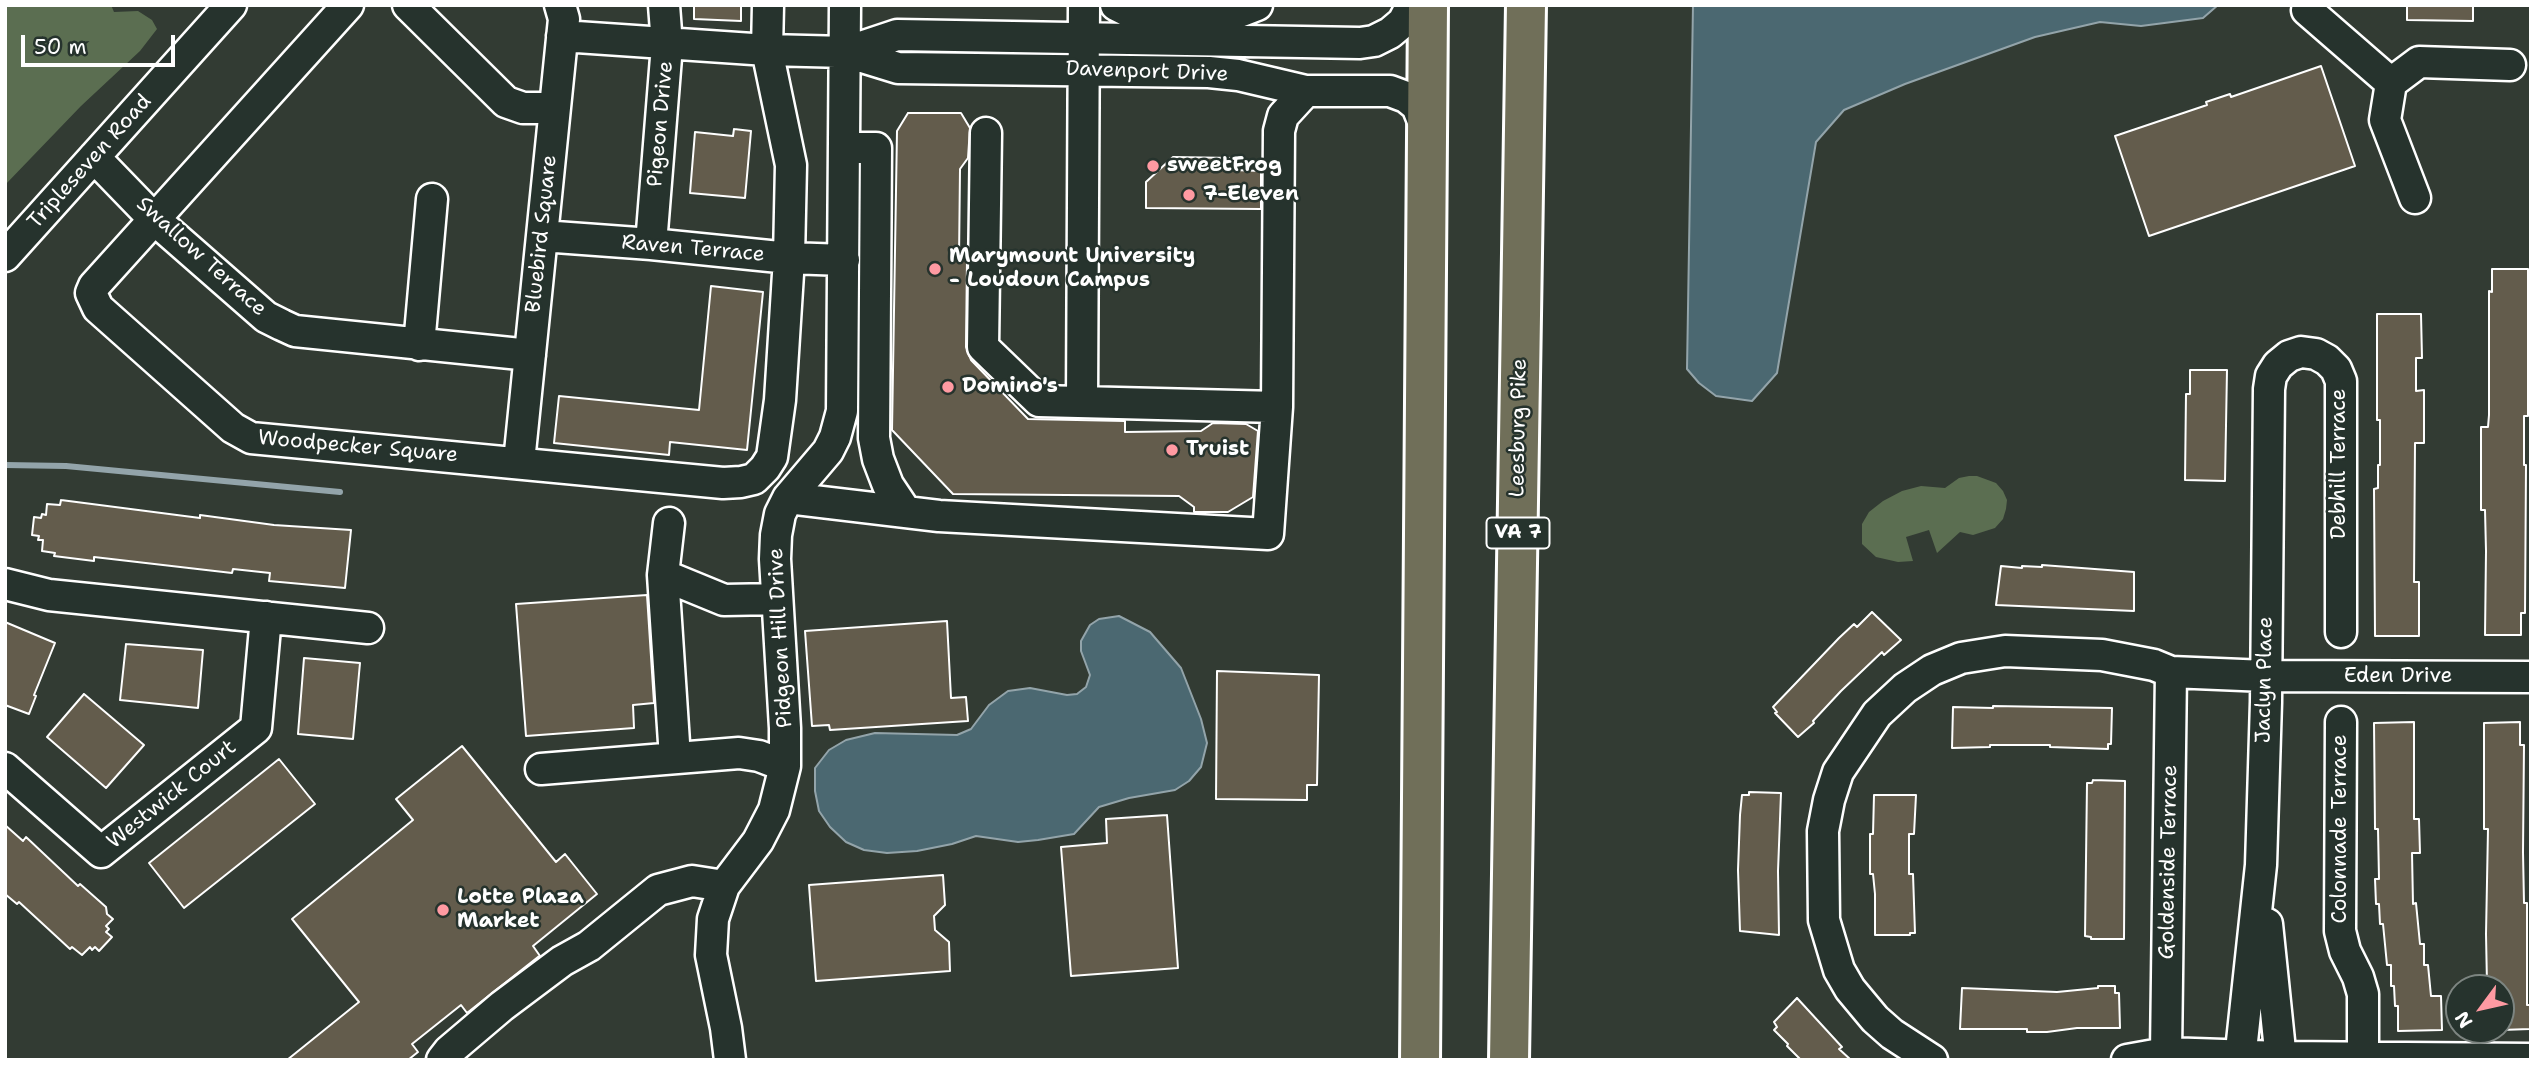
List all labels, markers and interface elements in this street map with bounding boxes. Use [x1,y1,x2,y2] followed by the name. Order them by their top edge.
[24,21,178,65] scale bar
[34,33,87,61] text: 50 m
[1065,57,1229,87] street label: Davenport Drive
[643,60,679,188] street label: Pigeon Drive
[23,89,157,235] street label: Tripleseven Road
[1167,153,1282,179] place label: sweetFrog
[521,154,563,314] street label: Bluebird Square
[1145,158,1161,174] marker: sweetFrog
[1203,182,1299,208] place label: 7-Eleven
[1181,187,1197,203] marker: 7-Eleven
[131,192,271,322] street label: Swallow Terrace
[620,230,766,268] street label: Raven Terrace
[949,244,1195,294] place label: Marymount University - Loudoun Campus
[927,261,943,277] marker: Marymount University - Loudoun Campus
[1505,358,1533,498] street label: Leesburg Pike
[962,374,1058,400] place label: Domino's
[940,379,956,395] marker: Domino's
[2327,389,2353,539] street label: Debhill Terrace
[257,426,459,468] street label: Woodpecker Square
[1186,437,1249,463] place label: Truist
[1164,442,1180,458] marker: Truist
[1486,518,1550,548] road number: VA 7
[764,547,798,729] street label: Pidgeon Hill Drive
[2251,616,2279,744] street label: Jaclyn Place
[2344,664,2452,690] street label: Eden Drive
[2328,734,2354,924] street label: Colonnade Terrace
[102,735,242,855] street label: Westwick Court
[2155,764,2183,960] street label: Goldenside Terrace
[457,885,584,935] place label: Lotte Plaza Market
[435,902,451,918] marker: Lotte Plaza Market
[2445,974,2515,1044] north arrow
[2449,1006,2478,1033] text: N

